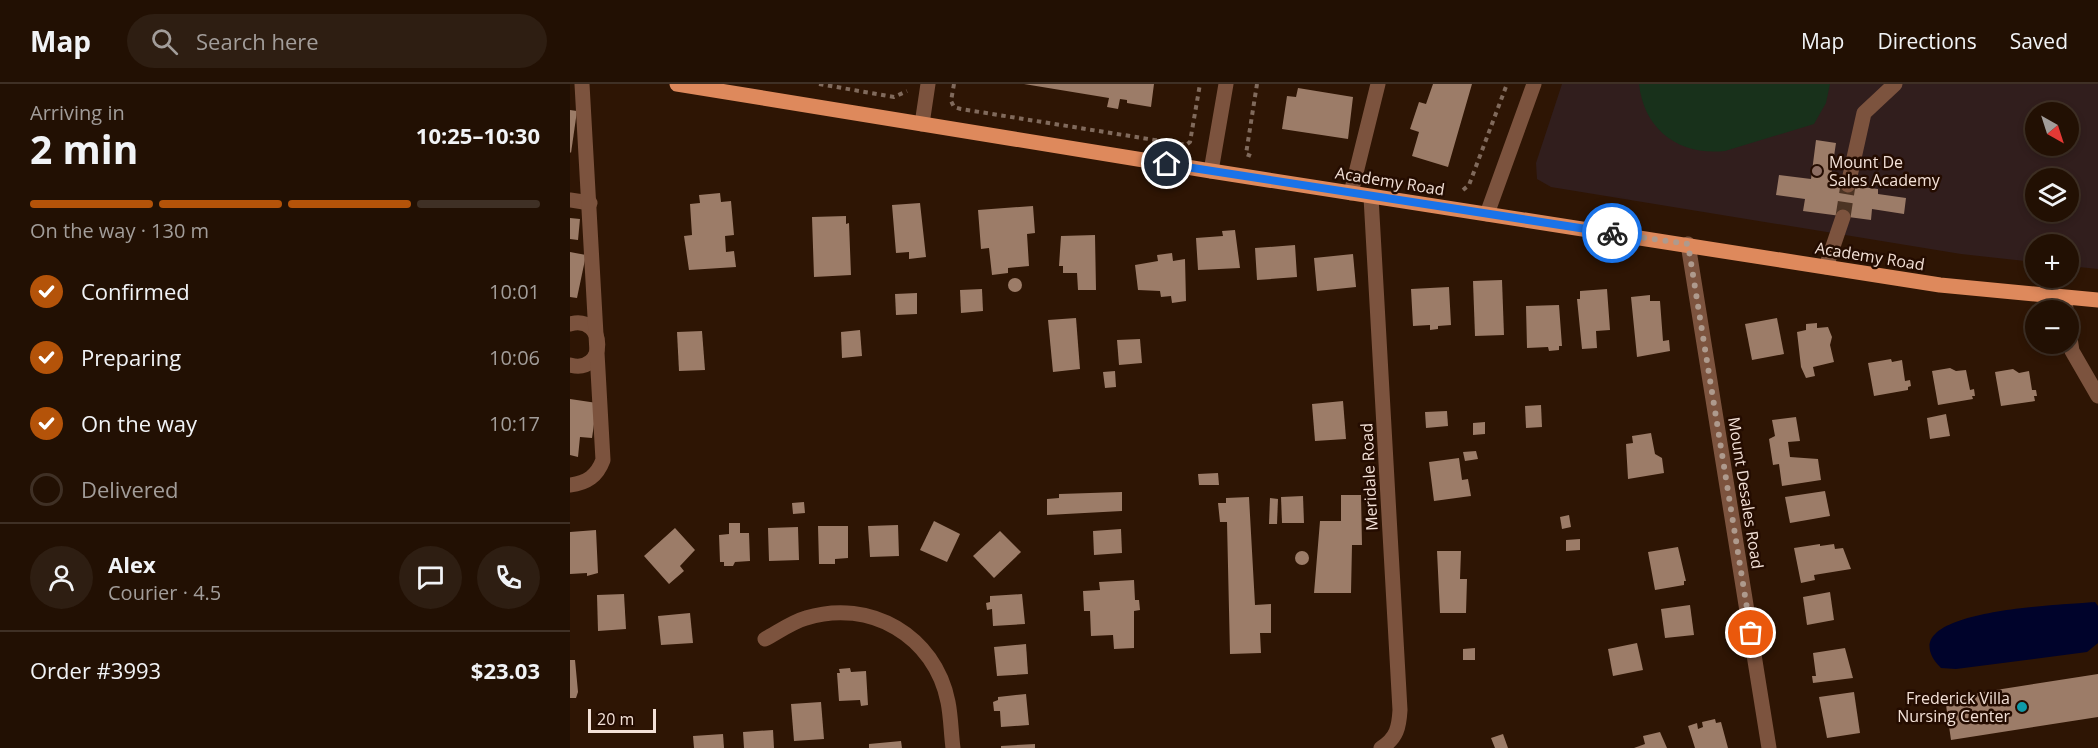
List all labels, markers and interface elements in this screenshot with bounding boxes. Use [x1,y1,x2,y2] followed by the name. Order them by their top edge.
[127,14,547,68] search box
[30,22,91,60] text: Map
[148,25,181,58] icon: search
[196,26,319,56] text: Search here
[1801,27,1844,55] text: Map
[1877,27,1977,55] text: Directions
[2010,27,2068,55] text: Saved
[30,99,125,126] text: Arriving in
[2025,102,2079,156] north arrow
[2025,102,2079,354] map controls
[416,120,540,150] text: 10:25–10:30
[30,122,138,175] text: 2 min
[1141,138,1192,189] pin
[1150,147,1183,180] icon: home
[1829,151,1941,191] place label: Mount De Sales Academy
[1334,161,1446,201] street label: Academy Road
[1810,164,1824,178] marker: Mount De Sales Academy
[2025,168,2079,222] button: layers
[1582,203,1642,263] courier
[30,217,209,244] text: On the way · 130 m
[1596,217,1629,250] icon: bike
[2025,234,2079,288] button: +
[1814,236,1926,276] street label: Academy Road
[30,275,63,308] icon: check
[81,276,190,306] text: Confirmed
[489,278,540,305] text: 10:01
[2025,300,2079,354] button: −
[30,341,63,374] icon: check
[81,342,181,372] text: Preparing
[489,344,540,371] text: 10:06
[30,407,63,440] icon: check
[81,408,197,438] text: On the way
[489,410,540,437] text: 10:17
[1723,415,1769,571] street label: Mount Desales Road
[1355,422,1383,532] street label: Meridale Road
[81,474,179,504] text: Delivered
[30,546,93,609] button: person
[399,546,462,609] button: chat
[477,546,540,609] button: phone
[108,549,156,579] text: Alex
[108,579,221,606] text: Courier · 4.5
[1725,607,1776,658] pin
[1734,616,1767,649] icon: bag
[30,655,161,685] text: Order #3993
[471,655,540,685] text: $23.03
[1897,687,2010,727] place label: Frederick Villa Nursing Center
[2015,700,2029,714] marker: Frederick Villa Nursing Center
[588,706,656,734] scale bar
[597,708,634,730] text: 20 m

